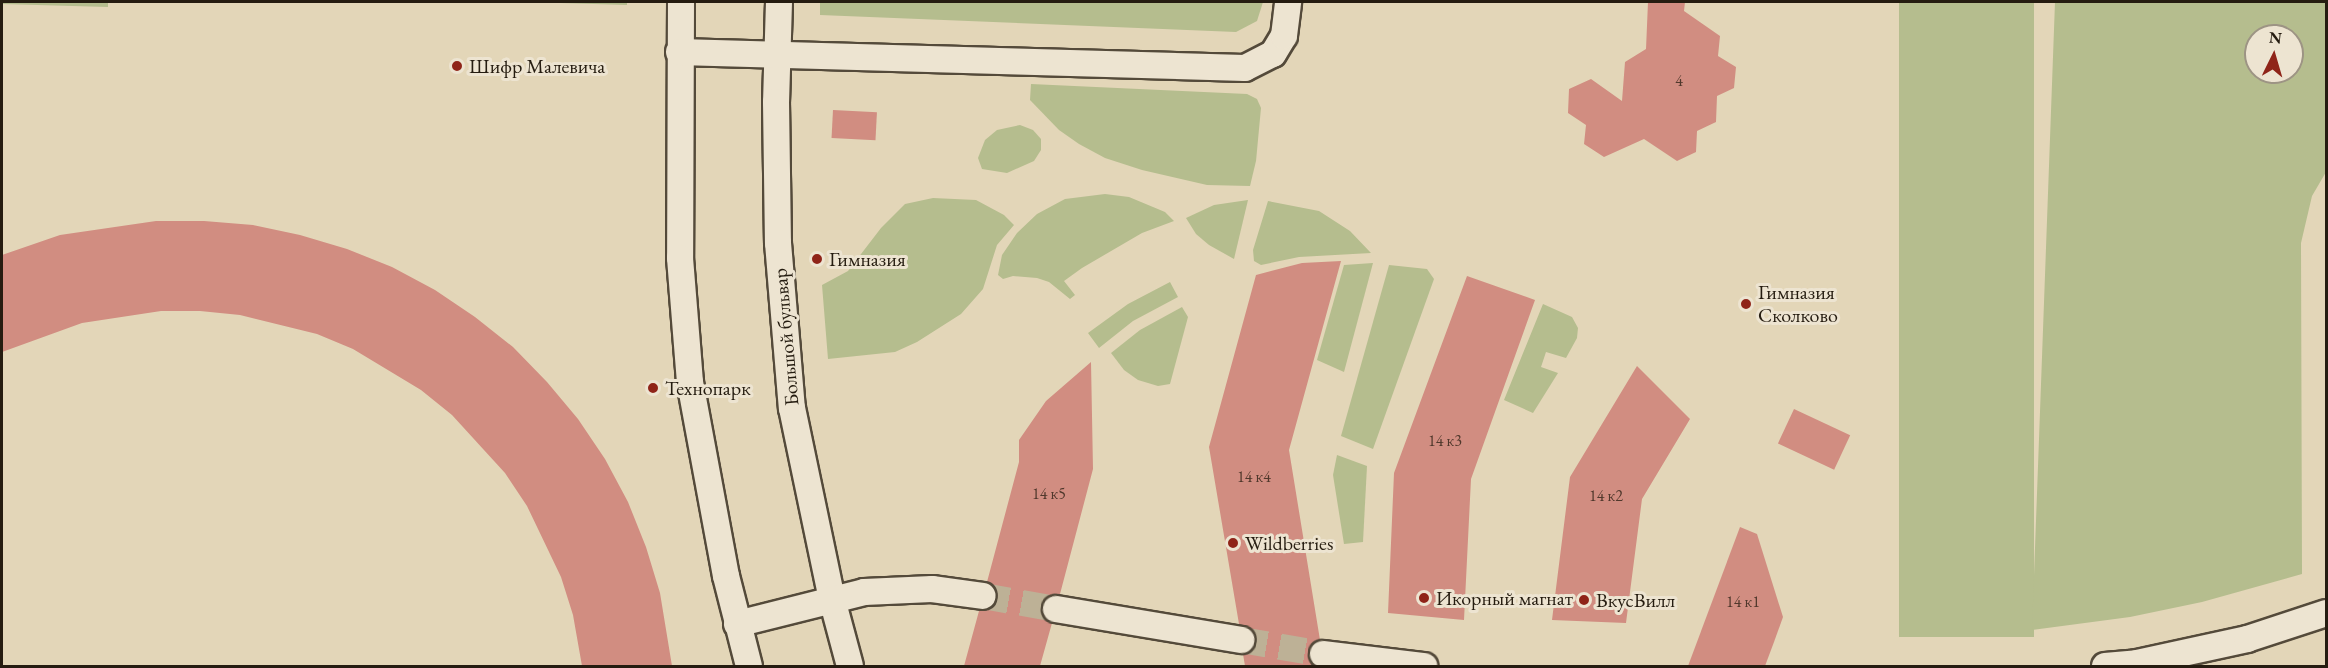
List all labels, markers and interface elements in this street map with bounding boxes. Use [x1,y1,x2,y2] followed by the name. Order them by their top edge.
[2244,24,2304,84] north arrow
[2268,27,2283,49] text: N
[469,54,605,78] place label: Шифр Малевича
[450,59,464,73] marker: Шифр Малевича
[1675,71,1683,91] house number: 4
[829,247,906,271] place label: Гимназия
[810,252,824,266] marker: Гимназия
[768,267,804,407] street label: Большой бульвар
[1758,280,1838,327] place label: Гимназия Сколково
[1739,297,1753,311] marker: Гимназия Сколково
[665,376,751,400] place label: Технопарк
[646,381,660,395] marker: Технопарк
[1428,431,1462,451] house number: 14 к3
[1237,467,1271,487] house number: 14 к4
[1032,484,1066,504] house number: 14 к5
[1589,486,1623,506] house number: 14 к2
[1245,531,1333,555] place label: Wildberries
[1226,536,1240,550] marker: Wildberries
[1436,586,1573,610] place label: Икорный магнат
[1596,588,1675,612] place label: ВкусВилл
[1417,591,1431,605] marker: Икорный магнат
[1726,592,1760,612] house number: 14 к1
[1577,593,1591,607] marker: ВкусВилл

